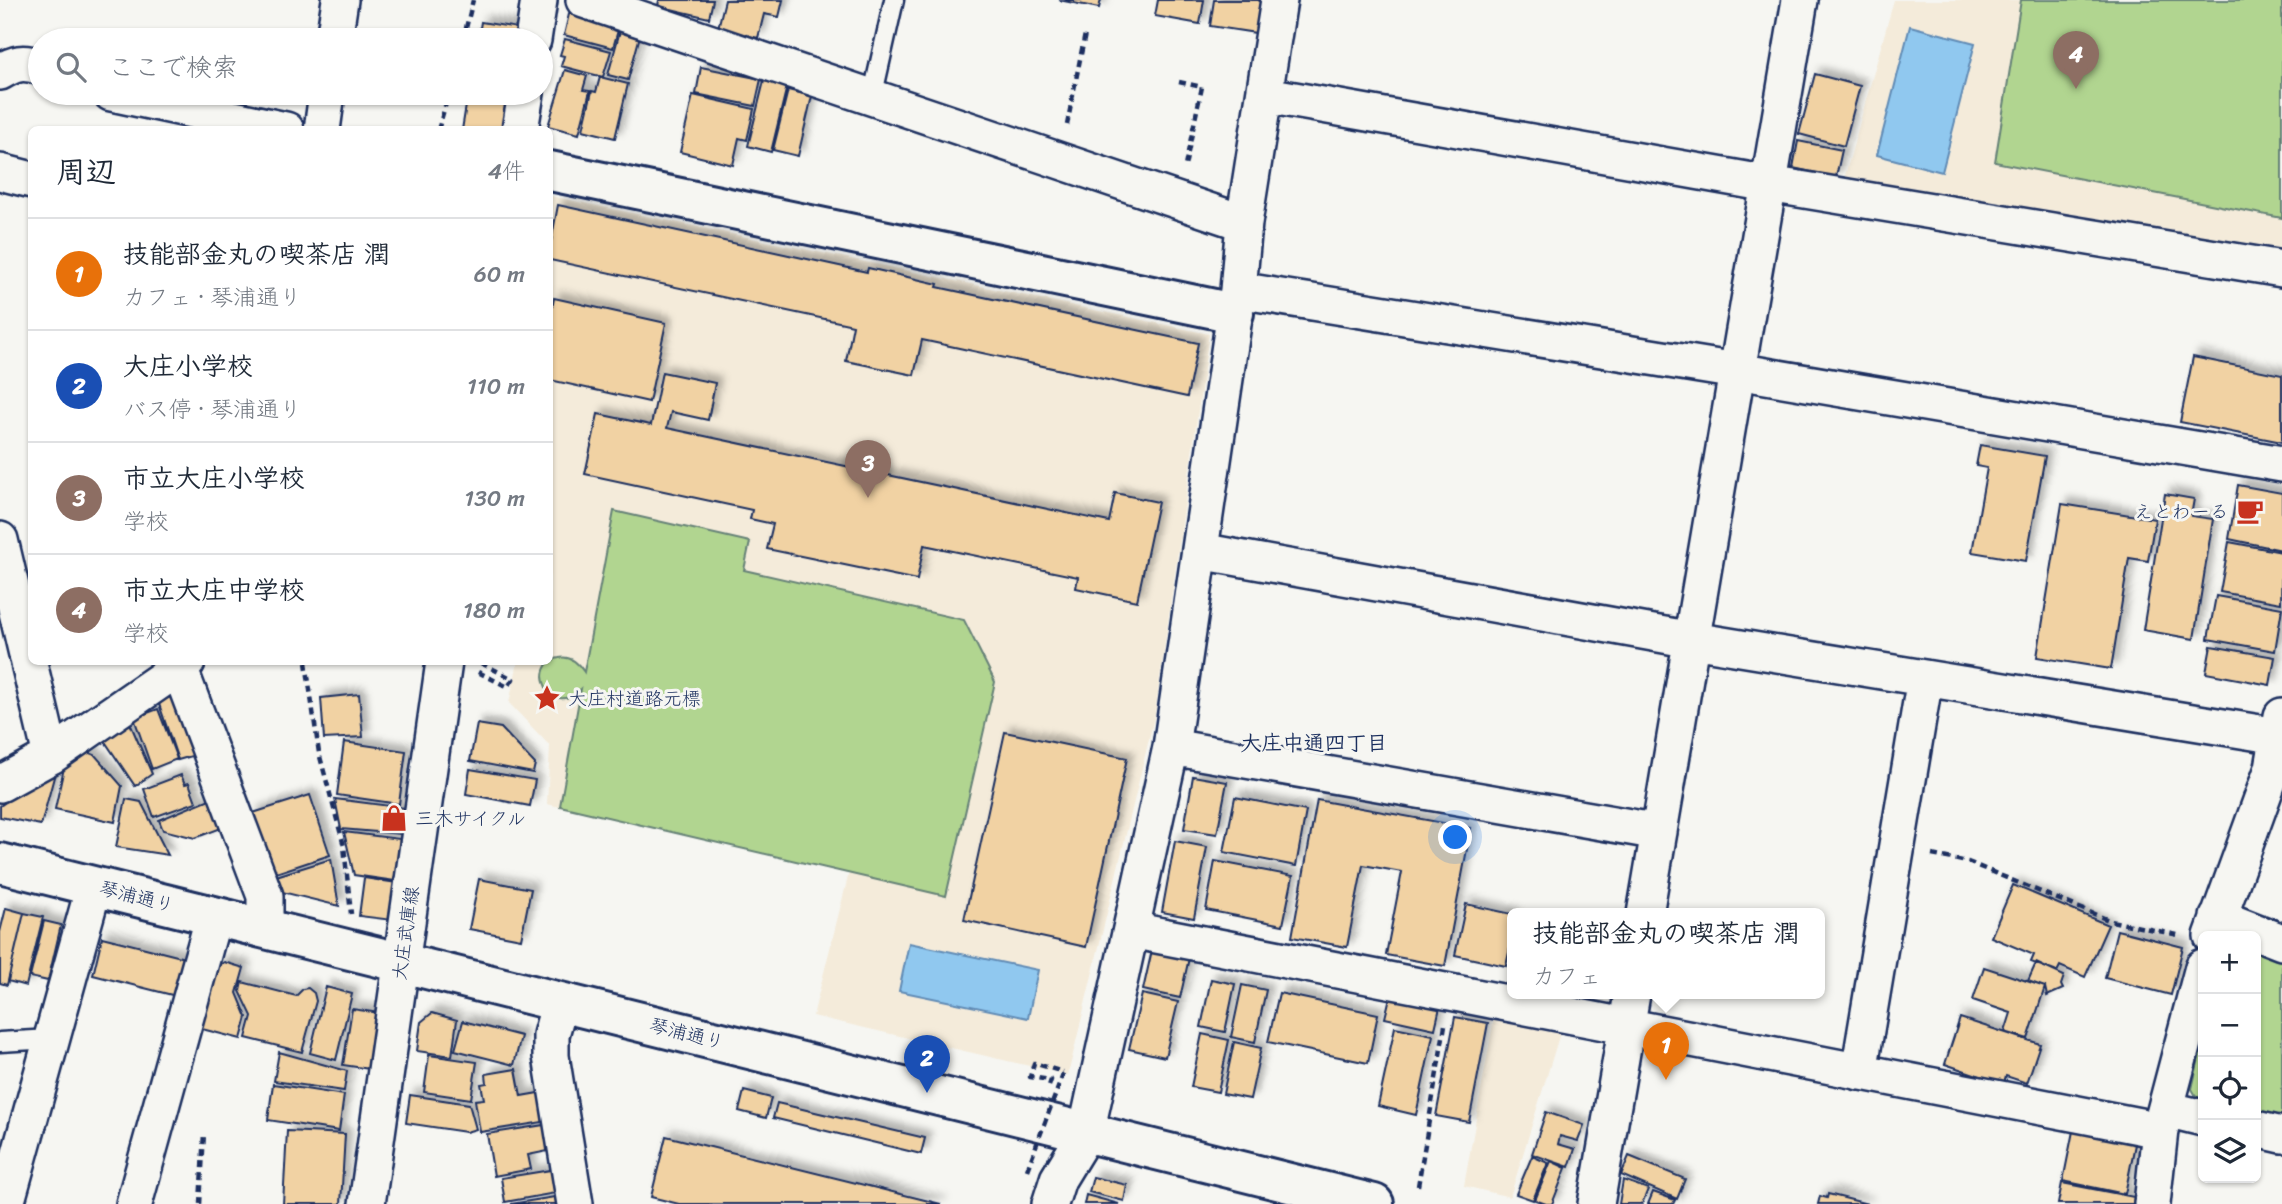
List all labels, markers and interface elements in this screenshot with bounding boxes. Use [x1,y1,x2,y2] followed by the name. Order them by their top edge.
[28,28,553,105] search box
[2053,31,2099,89] pin: 4
[108,44,238,90] text: ここで検索
[52,48,90,86] icon: search
[56,145,116,199] text: 周辺
[488,151,525,192] text: 4件
[123,231,390,277] text: 技能部金丸の喫茶店 潤
[74,254,84,295] text: 1
[474,254,525,295] text: 60 m
[123,277,302,318] text: カフェ · 琴浦通り
[123,343,253,389] text: 大庄小学校
[72,366,86,407] text: 2
[467,366,525,407] text: 110 m
[123,389,302,430] text: バス停 · 琴浦通り
[845,440,891,498] pin: 3
[123,455,305,501] text: 市立大庄小学校
[73,478,85,519] text: 3
[464,478,525,519] text: 130 m
[2134,495,2229,528] place label: えとわーる
[2235,496,2265,526] cafe icon: えとわーる
[123,501,169,542] text: 学校
[123,567,305,613] text: 市立大庄中学校
[72,590,86,631] text: 4
[463,590,525,631] text: 180 m
[123,613,169,654] text: 学校
[568,682,701,715] place label: 大庄村道路元標
[532,683,562,713] place icon: 大庄村道路元標
[1241,724,1388,762] district label: 大庄中通四丁目
[415,802,526,835] place label: 三木サイクル
[379,803,409,833] shop icon: 三木サイクル
[1438,820,1472,854] your location
[96,871,178,922] street label: 琴浦通り
[383,884,428,982] street label: 大庄武庫線
[1507,908,1825,999] popup
[1533,910,1799,956] text: 技能部金丸の喫茶店 潤
[2198,931,2261,1183] map controls
[2198,931,2261,994] button: +
[1533,956,1602,997] text: カフェ
[2198,994,2261,1057] button: −
[646,1008,728,1059] street label: 琴浦通り
[1643,1022,1689,1080] pin: 1
[904,1035,950,1093] pin: 2
[2198,1057,2261,1120] button: locate
[2198,1120,2261,1183] button: layers

